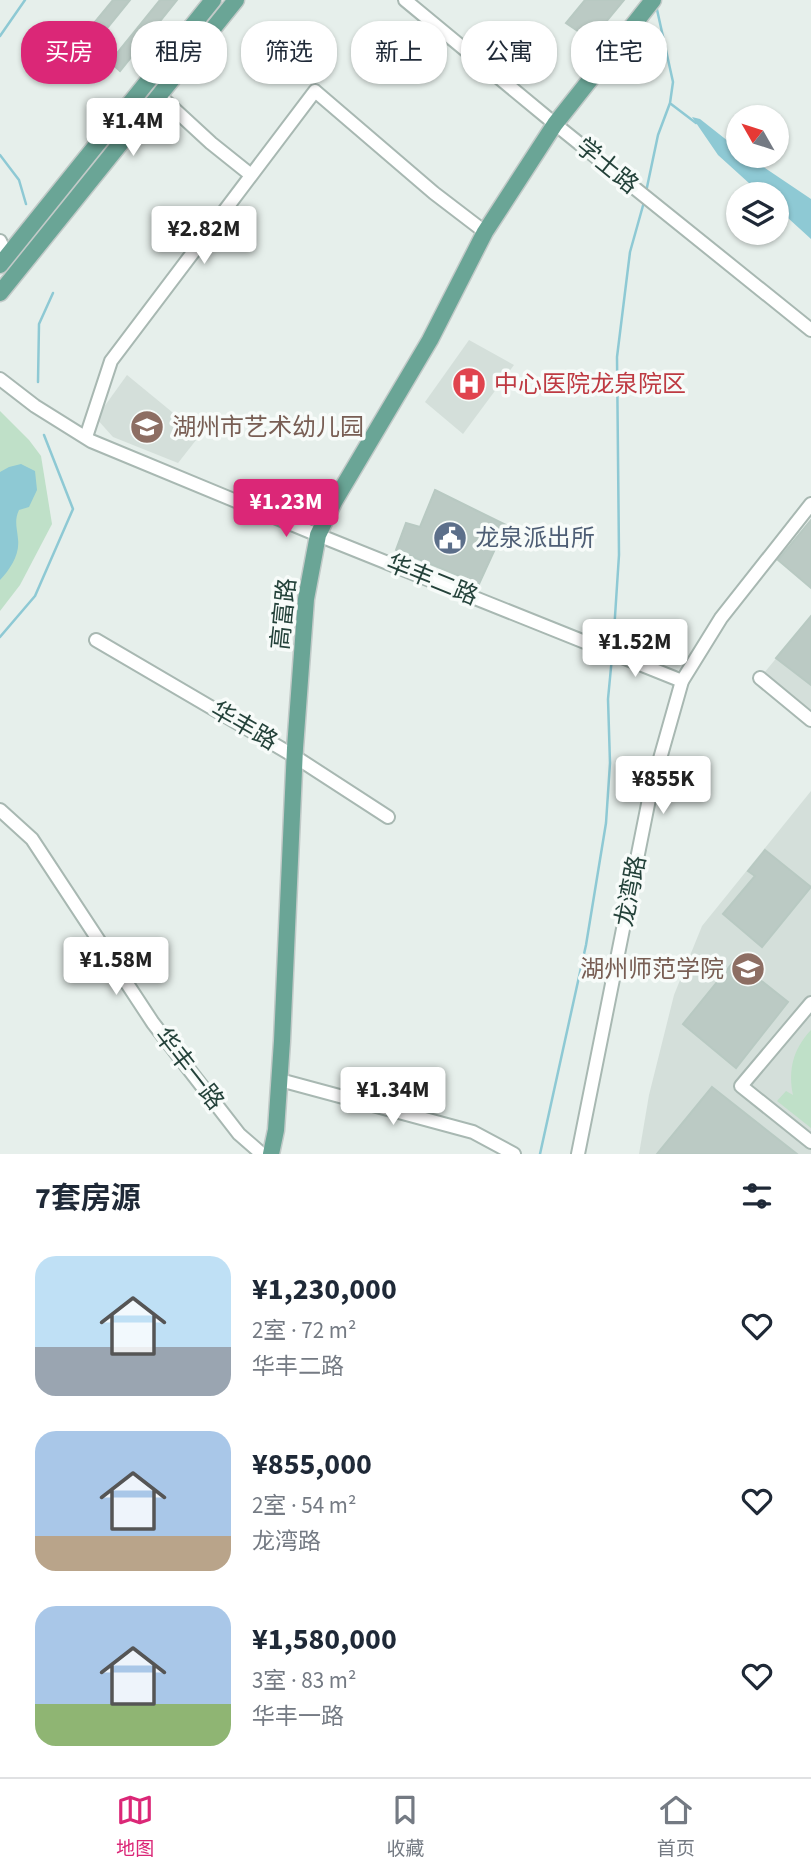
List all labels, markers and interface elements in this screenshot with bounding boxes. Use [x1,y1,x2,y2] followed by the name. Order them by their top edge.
[21,21,117,84] chip: 买房
[131,21,227,84] chip: 租房
[241,21,337,84] chip: 筛选
[351,21,447,84] chip: 新上
[461,21,557,84] chip: 公寓
[571,21,667,84] chip: 住宅
[84,99,182,158] pin: ¥1.4M
[103,104,163,137] text: ¥1.4M
[726,105,789,168] north arrow
[726,105,789,245] map controls
[568,130,646,202] street label: 学士路
[726,182,789,245] button: layers
[147,206,261,266] pin: ¥2.82M
[167,212,241,245] text: ¥2.82M
[450,365,488,403] hospital icon: 中心医院龙泉院区
[494,367,686,402] place label: 中心医院龙泉院区
[128,408,166,446] school or university icon: 湖州市艺术幼儿园
[172,410,364,445] place label: 湖州市艺术幼儿园
[229,480,343,539] pin: ¥1.23M
[249,485,323,518] text: ¥1.23M
[431,519,469,557] public building icon: 龙泉派出所
[475,521,595,556] place label: 龙泉派出所
[381,546,483,614] street label: 华丰二路
[263,576,305,652] street label: 高富路
[578,620,692,679] pin: ¥1.52M
[598,625,672,658] text: ¥1.52M
[204,693,284,759] street label: 华丰路
[614,756,712,816] pin: ¥855K
[632,762,694,795] text: ¥855K
[607,852,655,930] street label: 龙湾路
[59,937,173,997] pin: ¥1.58M
[79,943,153,976] text: ¥1.58M
[729,950,767,988] school or university icon: 湖州师范学院
[580,952,724,987] place label: 湖州师范学院
[146,1020,232,1118] street label: 华丰一路
[336,1068,450,1127] pin: ¥1.34M
[356,1073,430,1106] text: ¥1.34M
[35,1177,141,1220] text: 7套房源
[738,1177,776,1215] icon: filters
[252,1268,397,1311] text: ¥1,230,000
[91,1284,175,1368] icon: home
[738,1307,776,1345] icon: heart
[252,1314,356,1347] text: 2室 · 72 m²
[252,1350,344,1383] text: 华丰二路
[252,1443,372,1486] text: ¥855,000
[91,1459,175,1543] icon: home
[738,1482,776,1520] icon: heart
[252,1489,356,1522] text: 2室 · 54 m²
[252,1525,321,1558] text: 龙湾路
[252,1618,397,1661] text: ¥1,580,000
[91,1634,175,1718] icon: home
[738,1657,776,1695] icon: heart
[252,1664,356,1697] text: 3室 · 83 m²
[252,1700,344,1733] text: 华丰一路
[116,1791,154,1863] tab: 地图
[386,1791,425,1863] tab: 收藏
[657,1791,695,1863] tab: 首页

